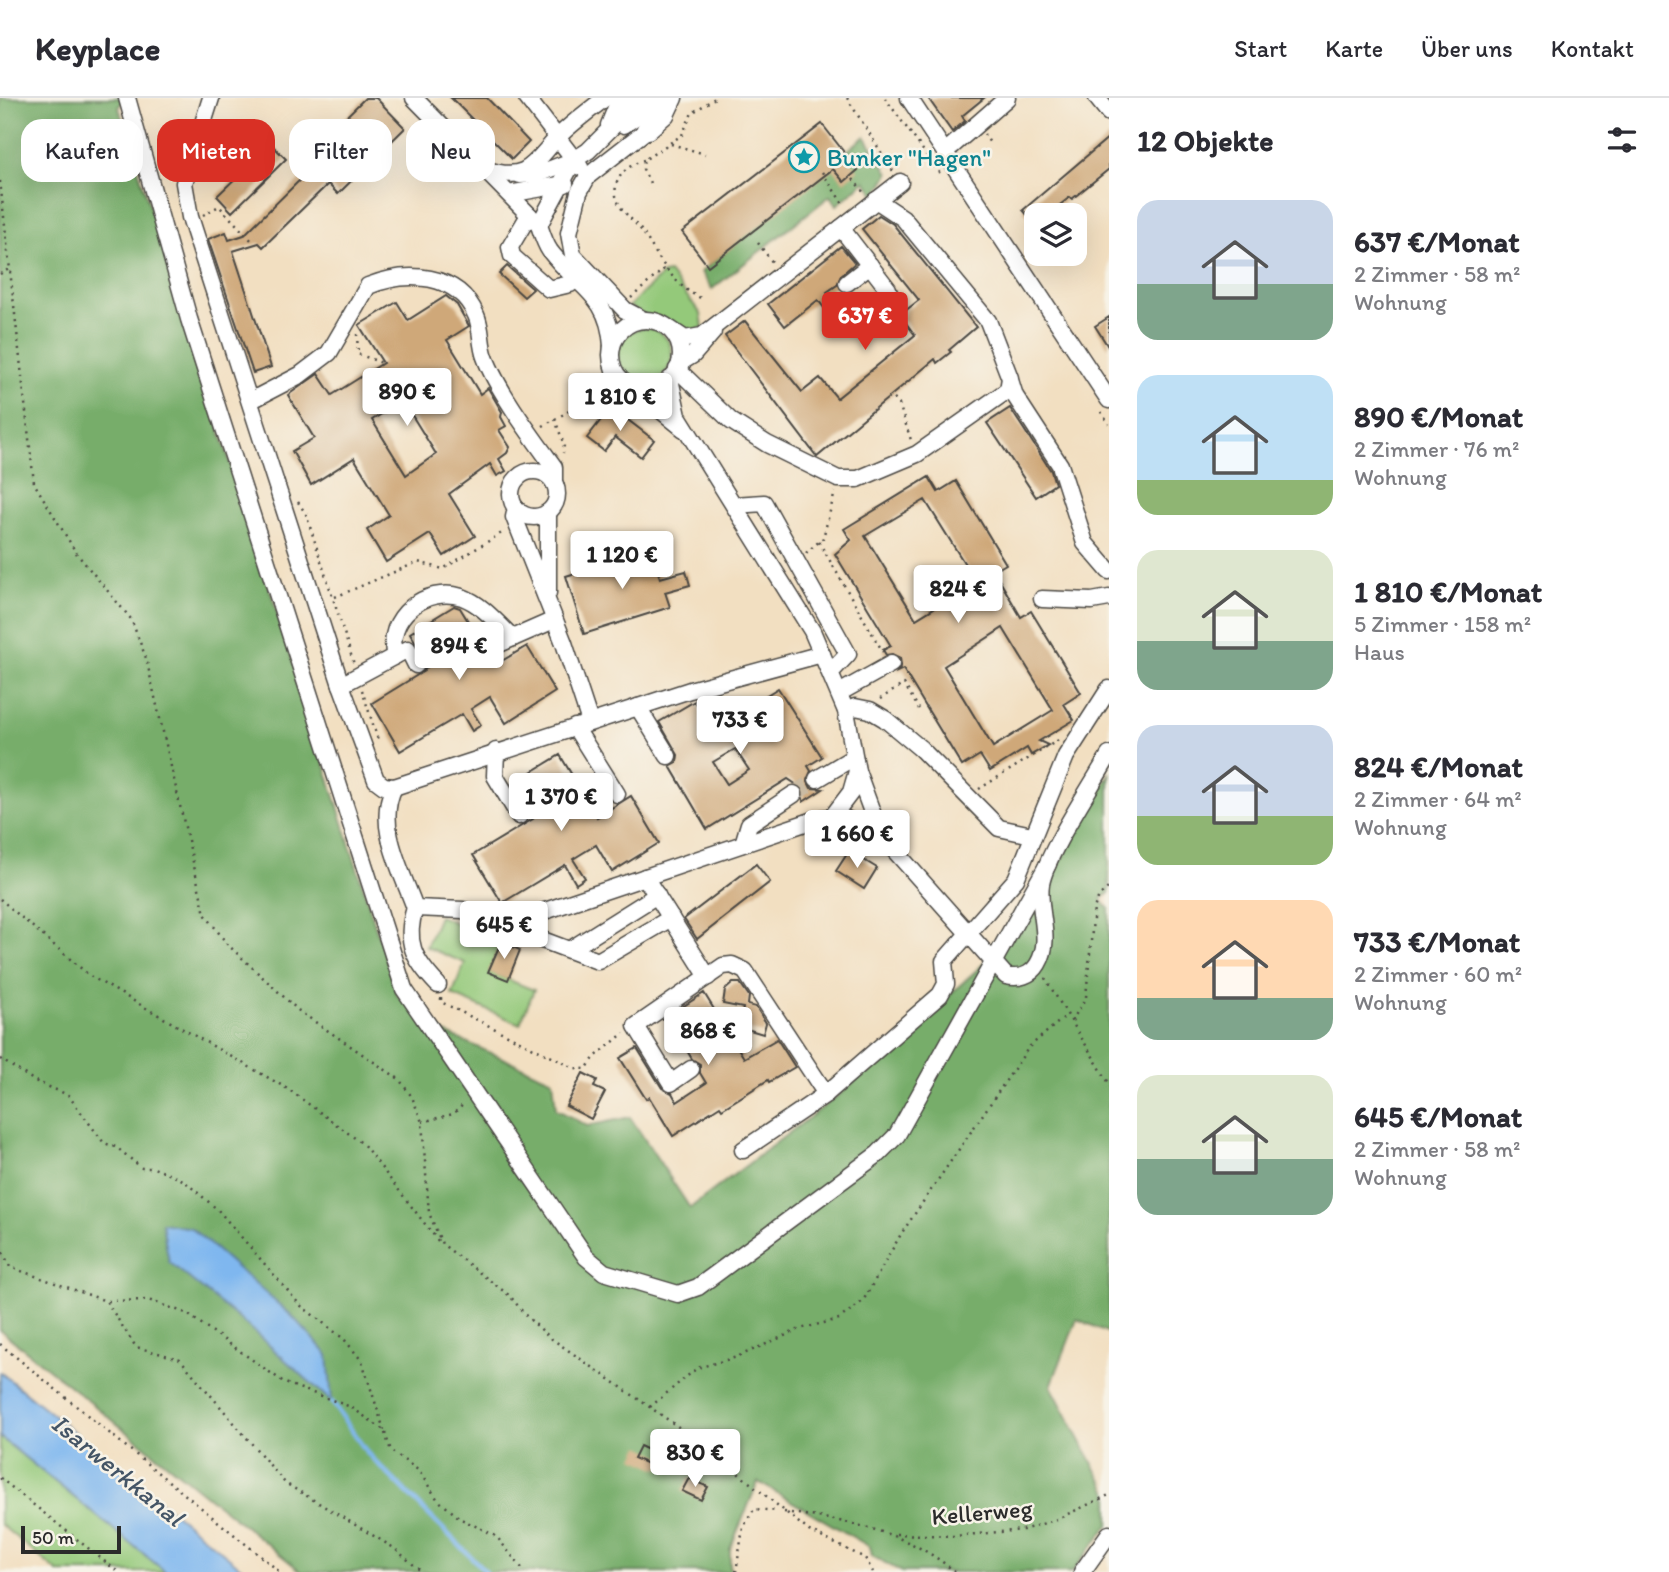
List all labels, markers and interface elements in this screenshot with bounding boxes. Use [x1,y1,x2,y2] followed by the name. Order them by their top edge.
[35,29,160,68] text: Keyplace
[1234,34,1287,63] text: Start
[1325,34,1383,63] text: Karte
[1421,34,1513,63] text: Über uns
[1551,34,1634,63] text: Kontakt
[21,119,143,182] chip: Kaufen
[157,119,275,182] chip: Mieten
[289,119,392,182] chip: Filter
[406,119,495,182] chip: Neu
[1603,121,1641,159] icon: filters
[1137,122,1274,159] text: 12 Objekte
[787,140,821,174] place icon: Bunker "Hagen"
[827,143,991,172] place label: Bunker "Hagen"
[1024,203,1087,266] map controls
[1024,203,1087,266] button: layers
[1354,223,1519,260] text: 637 €/Monat
[1193,228,1277,312] icon: home
[1354,260,1520,288] text: 2 Zimmer · 58 m²
[1354,288,1447,316] text: Wohnung
[816,292,914,352] pin: 637 €
[838,301,892,329] text: 637 €
[358,368,456,428] pin: 890 €
[555,374,685,433] pin: 1 810 €
[378,377,436,405] text: 890 €
[584,382,656,410] text: 1 810 €
[1354,398,1523,435] text: 890 €/Monat
[1193,403,1277,487] icon: home
[1354,435,1519,463] text: 2 Zimmer · 76 m²
[1354,463,1447,491] text: Wohnung
[557,532,687,591] pin: 1 120 €
[586,540,658,568] text: 1 120 €
[909,566,1007,625] pin: 824 €
[1354,573,1542,610] text: 1 810 €/Monat
[930,574,986,602] text: 824 €
[1193,578,1277,662] icon: home
[1354,610,1531,638] text: 5 Zimmer · 158 m²
[410,622,508,682] pin: 894 €
[431,631,487,659] text: 894 €
[1354,638,1405,666] text: Haus
[691,696,789,756] pin: 733 €
[713,705,767,733] text: 733 €
[1354,748,1523,785] text: 824 €/Monat
[1193,753,1277,837] icon: home
[496,774,626,833] pin: 1 370 €
[525,782,597,810] text: 1 370 €
[1354,785,1522,813] text: 2 Zimmer · 64 m²
[792,810,922,870] pin: 1 660 €
[1354,813,1447,841] text: Wohnung
[821,819,893,847] text: 1 660 €
[455,902,553,961] pin: 645 €
[476,910,532,938] text: 645 €
[1354,923,1520,960] text: 733 €/Monat
[1193,928,1277,1012] icon: home
[1354,960,1522,988] text: 2 Zimmer · 60 m²
[1354,988,1447,1016] text: Wohnung
[659,1007,757,1067] pin: 868 €
[680,1016,736,1044] text: 868 €
[1354,1098,1522,1135] text: 645 €/Monat
[1193,1103,1277,1187] icon: home
[1354,1135,1520,1163] text: 2 Zimmer · 58 m²
[1354,1163,1447,1191] text: Wohnung
[45,1407,192,1534] water label: Isarwerkkanal
[646,1430,744,1489] pin: 830 €
[666,1438,724,1466] text: 830 €
[930,1493,1034,1531] street label: Kellerweg
[21,1523,121,1555] scale bar
[32,1526,74,1549] text: 50 m

